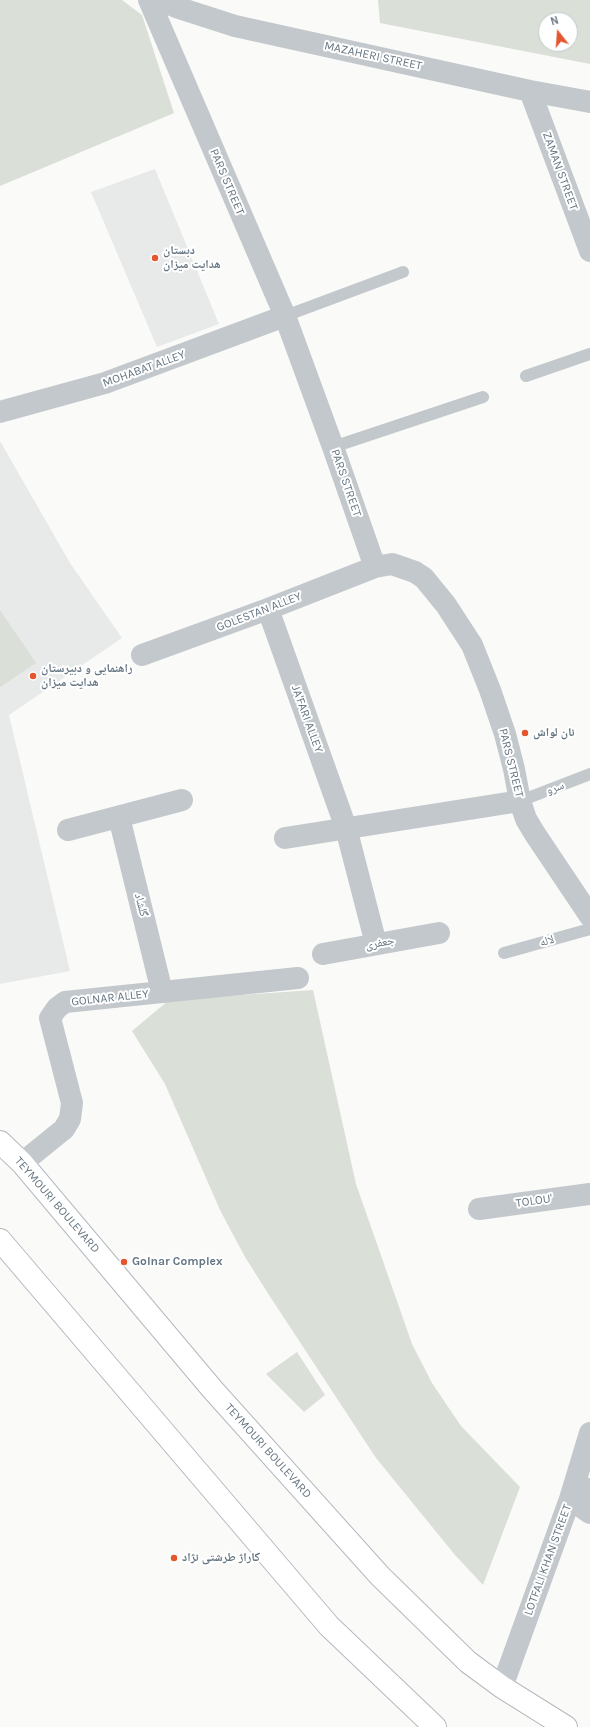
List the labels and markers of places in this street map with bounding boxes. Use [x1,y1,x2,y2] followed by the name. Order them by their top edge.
[163,244,221,272] place label: دبستان هدایت میزان
[150,253,160,263] marker: دبستان هدایت میزان
[41,662,132,690] place label: راهنمایی و دبیرستان هدایت میزان
[28,671,38,681] marker: راهنمایی و دبیرستان هدایت میزان
[533,726,575,740] place label: نان لواش
[520,728,530,738] marker: نان لواش
[132,1255,223,1269] place label: Golnar Complex
[119,1257,129,1267] marker: Golnar Complex
[182,1551,260,1565] place label: گاراژ طرشتی نژاد
[169,1553,179,1563] marker: گاراژ طرشتی نژاد

